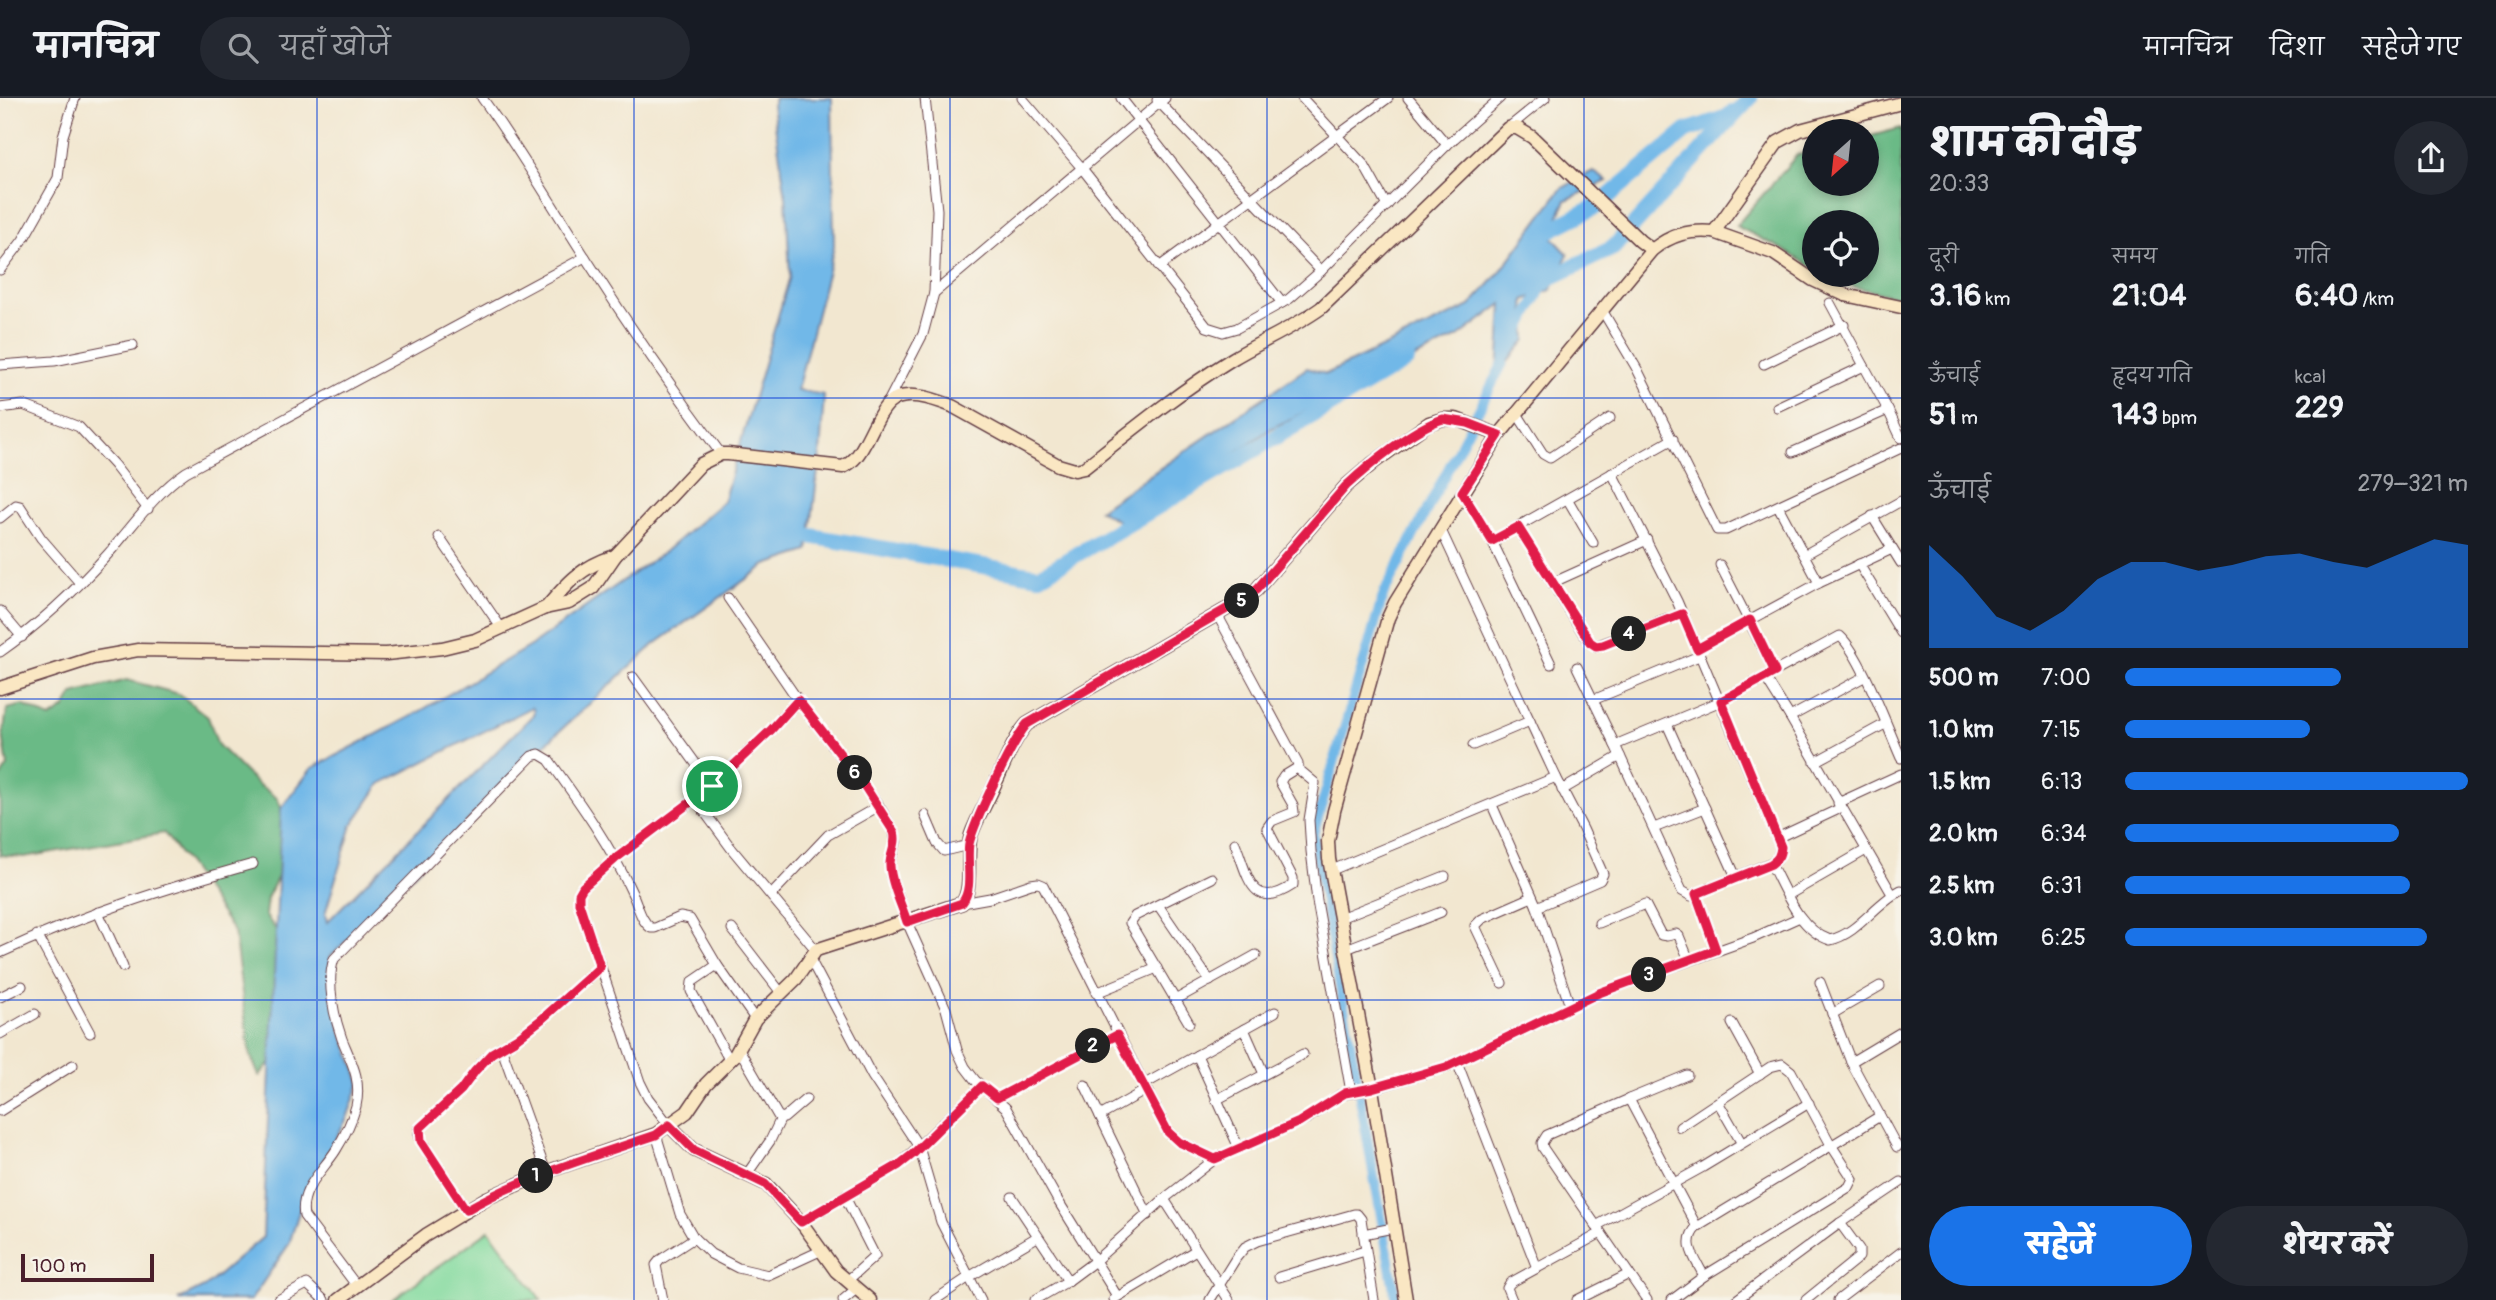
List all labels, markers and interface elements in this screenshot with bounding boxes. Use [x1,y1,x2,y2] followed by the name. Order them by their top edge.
[200,17,690,80] search box
[35,26,158,67] text: मानचित्र
[224,29,262,67] icon: search
[280,31,391,63] text: यहाँ खोजें
[2144,33,2232,62] text: मानचित्र
[2270,33,2324,62] text: दिशा
[2362,33,2461,62] text: सहेजे गए
[1802,119,1880,196] north arrow
[1802,119,1879,287] map controls
[1929,119,2139,167] text: शाम की दौड़
[2394,121,2468,195] button: share
[1929,169,1989,198] text: 20:33
[1802,210,1879,287] button: locate
[1929,245,1959,269] text: दूरी
[2112,245,2157,269] text: समय
[2295,245,2330,269] text: गति
[1929,277,1982,314] text: 3.16
[2112,277,2186,314] text: 21:04
[2295,277,2358,314] text: 6:40
[1982,287,2010,311] text: km
[2358,287,2394,311] text: /km
[1929,364,1980,388] text: ऊँचाई
[2112,364,2192,388] text: हृदय गति
[2295,365,2326,389] text: kcal
[2295,389,2344,426] text: 229
[1929,396,1957,433] text: 51
[2112,396,2158,433] text: 143
[1957,406,1978,430] text: m
[2158,406,2197,430] text: bpm
[2357,469,2468,498] text: 279–321 m
[1929,476,1991,505] text: ऊँचाई
[1224,584,1260,618] pin: 5
[1236,588,1247,612] text: 5
[1612,616,1646,652] pin: 4
[1623,621,1634,645] text: 4
[1929,663,1998,692] text: 500 m
[2041,663,2091,692] text: 7:00
[1929,715,1994,744] text: 1.0 km
[2041,715,2081,744] text: 7:15
[682,756,742,816] pin
[838,756,872,790] pin: 6
[849,760,860,784] text: 6
[693,767,731,805] icon: arrive
[1929,767,1991,796] text: 1.5 km
[2041,767,2082,796] text: 6:13
[1929,819,1998,848] text: 2.0 km
[2041,819,2087,848] text: 6:34
[1929,871,1994,900] text: 2.5 km
[2041,871,2082,900] text: 6:31
[1929,923,1998,952] text: 3.0 km
[2041,923,2086,952] text: 6:25
[1632,958,1666,992] pin: 3
[1643,962,1654,986] text: 3
[1076,1028,1110,1063] pin: 2
[1087,1033,1098,1057] text: 2
[518,1158,554,1194] pin: 1
[532,1163,539,1187] text: 1
[1929,1206,2192,1286] button: सहेजें
[2206,1206,2468,1286] button: शेयर करें
[21,1251,154,1283] scale bar
[32,1254,86,1278] text: 100 m

